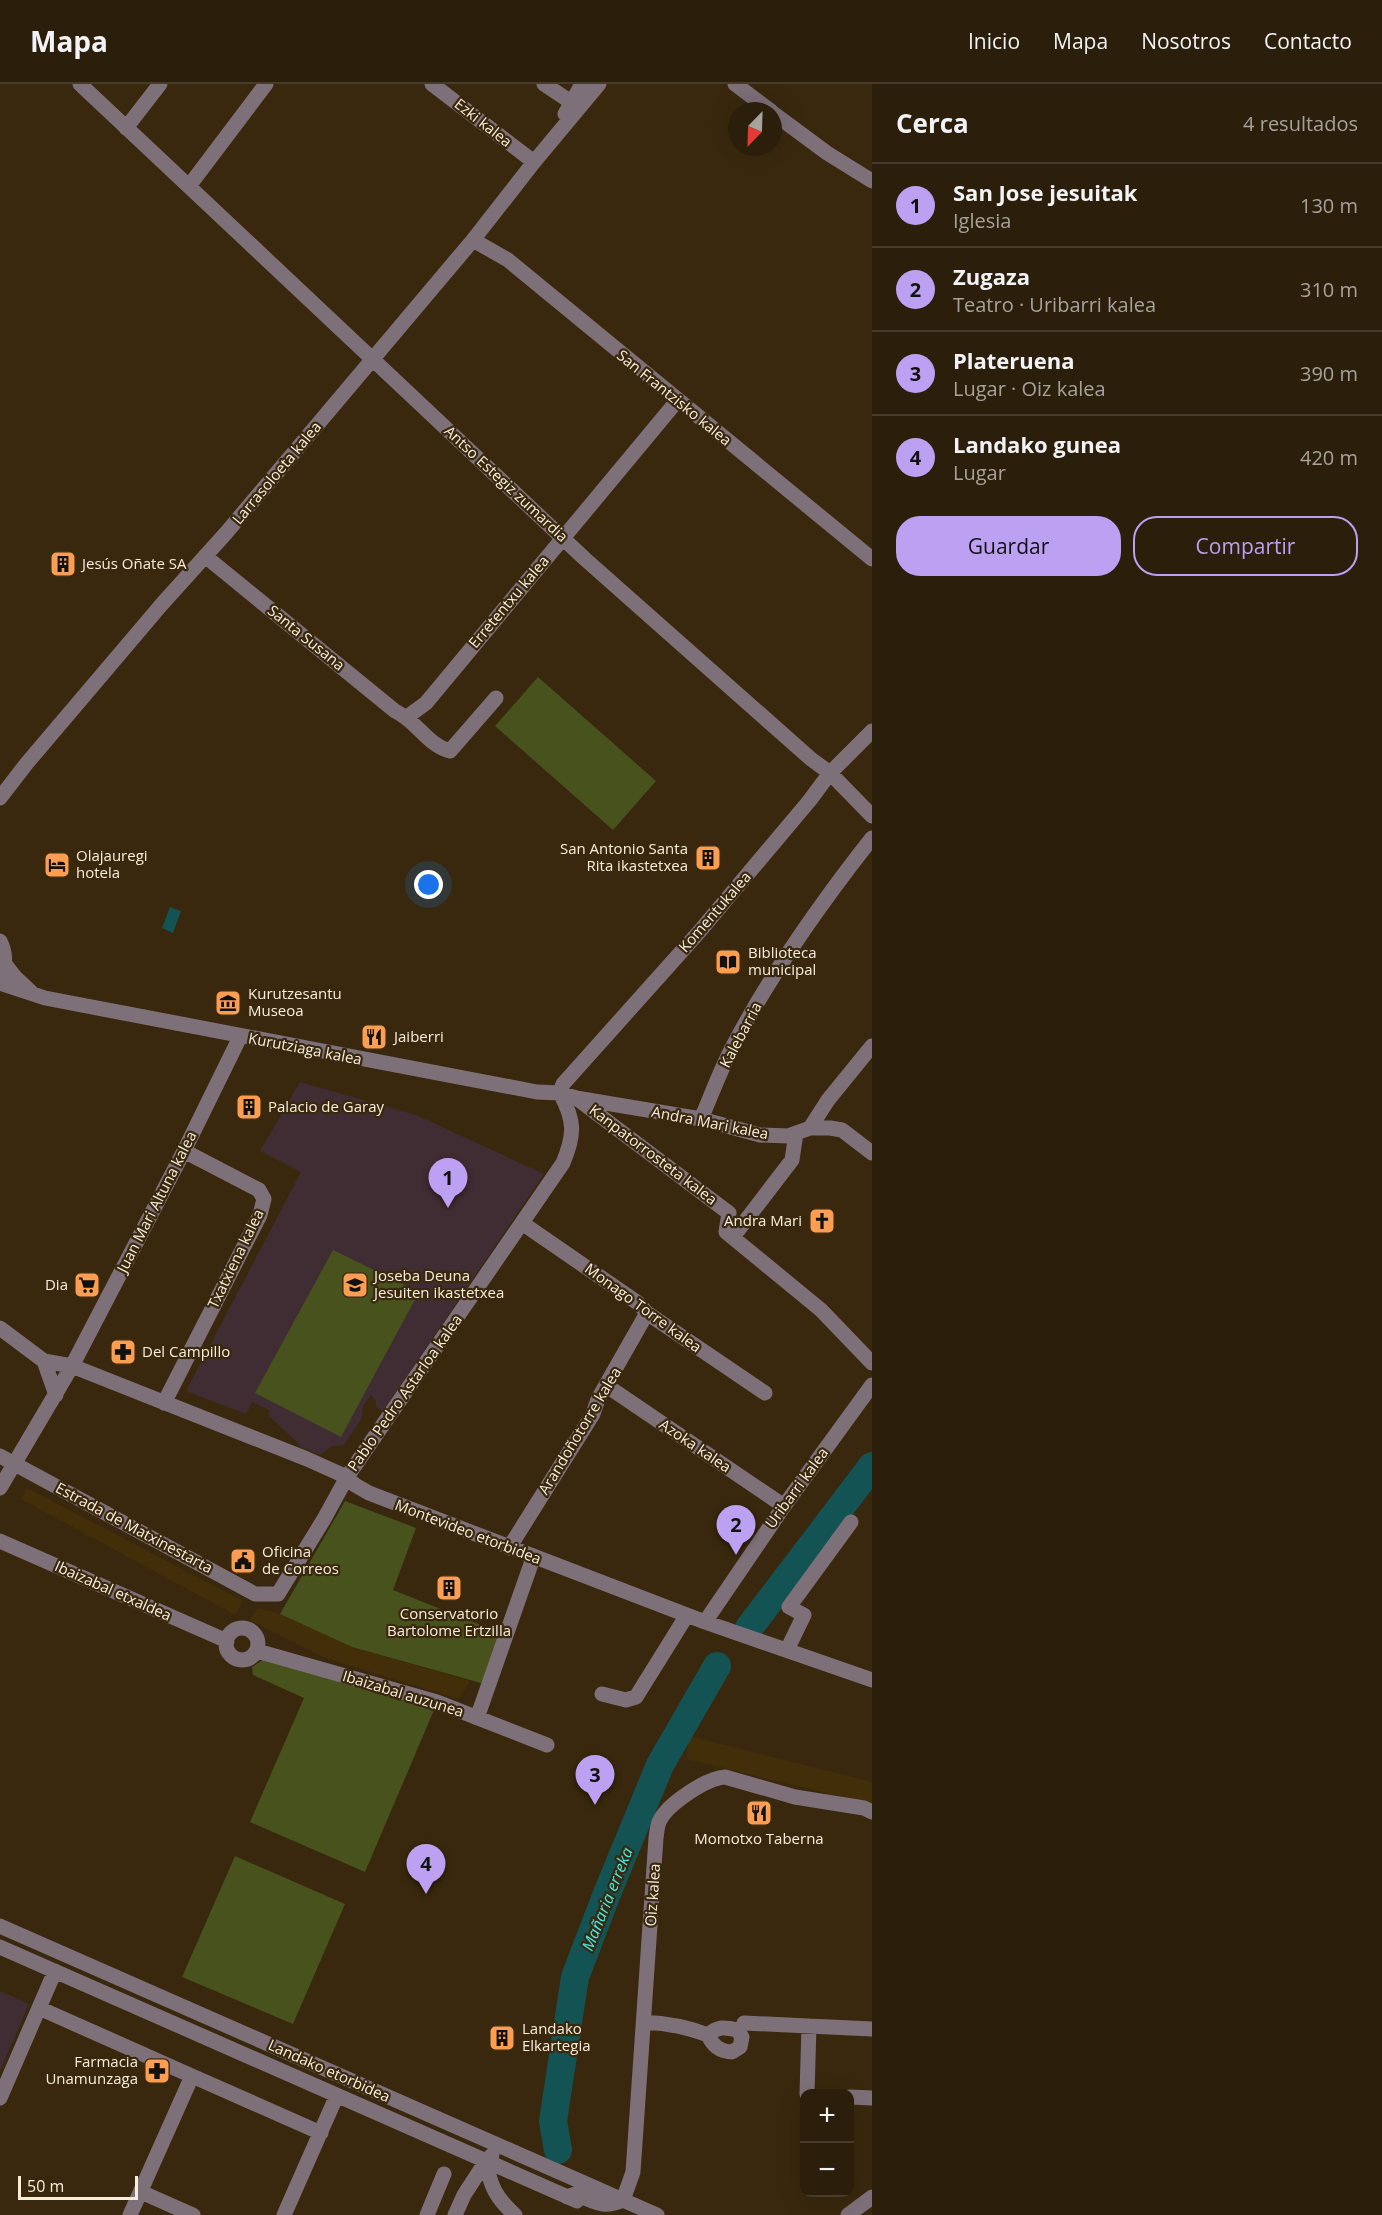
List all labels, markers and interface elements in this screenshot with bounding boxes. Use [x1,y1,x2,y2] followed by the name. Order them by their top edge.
[30,22,108,60] text: Mapa
[968,27,1020,55] text: Inicio
[1053,27,1108,55] text: Mapa
[1141,27,1231,55] text: Nosotros
[1264,27,1352,55] text: Contacto
[451,93,516,151] street label: Ezki kalea
[728,102,782,156] north arrow
[896,105,969,141] text: Cerca
[1243,110,1358,137] text: 4 resultados
[953,177,1137,207] text: San Jose jesuitak
[910,192,921,219] text: 1
[1300,192,1358,219] text: 130 m
[953,207,1011,234] text: Iglesia
[953,261,1030,291] text: Zugaza
[910,276,921,303] text: 2
[1300,276,1358,303] text: 310 m
[953,291,1156,318] text: Teatro · Uribarri kalea
[613,345,736,450] street label: San Frantzisko kalea
[953,345,1075,375] text: Plateruena
[910,360,921,387] text: 3
[1300,360,1358,387] text: 390 m
[953,375,1106,402] text: Lugar · Oiz kalea
[227,417,325,528] street label: Larrasoloeta kalea
[441,421,573,546] street label: Antso Estegiz zumardia
[953,429,1121,459] text: Landako gunea
[910,444,921,471] text: 4
[1300,444,1358,471] text: 420 m
[953,459,1006,486] text: Lugar
[896,516,1121,576] button: Guardar
[1133,516,1358,576] button: Compartir
[48,549,78,579] building icon: Jesús Oñate SA
[464,551,553,652] street label: Erretentxu kalea
[80,553,187,573] place label: Jesús Oñate SA
[264,600,349,675] street label: Santa Susana
[560,838,688,875] place label: San Antonio Santa Rita ikastetxea
[693,843,723,873] building icon: San Antonio Santa Rita ikastetxea
[76,845,148,882] place label: Olajauregi hotela
[42,850,72,880] hotel icon: Olajauregi hotela
[674,867,755,956] street label: Komentukalea
[414,870,443,899] your location
[748,942,817,979] place label: Biblioteca municipal
[713,947,743,977] library icon: Biblioteca municipal
[248,983,342,1020] place label: Kurutzesantu Museoa
[213,988,243,1018] museum icon: Kurutzesantu Museoa
[714,998,766,1071] street label: Kalebarria
[359,1022,389,1052] restaurant icon: Jaiberri
[392,1026,444,1046] place label: Jaiberri
[247,1027,364,1069] street label: Kurutziaga kalea
[234,1092,264,1122] building icon: Palacio de Garay
[268,1096,385,1116] place label: Palacio de Garay
[586,1100,722,1209] street label: Kanpatorrosteta kalea
[650,1101,770,1143] street label: Andra Mari kalea
[111,1127,201,1278] street label: Juan Mari Altuna kalea
[428,1158,468,1208] pin: 1
[202,1206,268,1312] street label: Txatxiena kalea
[807,1206,837,1236] church icon: Andra Mari
[724,1210,802,1230] place label: Andra Mari
[581,1258,706,1356] street label: Monago Torre kalea
[372,1265,504,1302] place label: Joseba Deuna Jesuiten ikastetxea
[72,1270,102,1300] supermarket icon: Dia
[340,1270,370,1300] school or university icon: Joseba Deuna Jesuiten ikastetxea
[45,1274,68,1294] place label: Dia
[342,1310,466,1475] street label: Pablo Pedro Astarloa kalea
[108,1337,138,1367] pharmacy icon: Del Campillo
[142,1341,230,1361] place label: Del Campillo
[533,1363,625,1498] street label: Arandoñotorre kalea
[656,1414,735,1477] street label: Azoka kalea
[760,1443,832,1532] street label: Uribarri kalea
[52,1477,217,1577] street label: Estrada de Matxinestarta
[392,1494,544,1568] street label: Montevideo etorbidea
[716,1506,756,1555] pin: 2
[262,1541,339,1578] place label: Oficina de Correos
[228,1546,258,1576] public building icon: Oficina de Correos
[52,1555,175,1625] street label: Ibaizabal etxaldea
[434,1573,464,1603] building icon: Conservatorio Bartolome Ertzilla
[387,1603,511,1640] place label: Conservatorio Bartolome Ertzilla
[340,1665,466,1721] street label: Ibaizabal auzunea
[576,1756,614,1805] pin: 3
[744,1798,774,1828] restaurant icon: Momotxo Taberna
[694,1828,824,1848] place label: Momotxo Taberna
[406,1844,446,1894] pin: 4
[576,1844,638,1954] water label: Mañaria erreka
[640,1863,664,1927] street label: Oiz kalea
[522,2018,591,2055] place label: Landako Elkartegia
[487,2023,517,2053] building icon: Landako Elkartegia
[265,2034,394,2106] street label: Landako etorbidea
[45,2051,138,2088] place label: Farmacia Unamunzaga
[142,2056,172,2086] pharmacy icon: Farmacia Unamunzaga
[800,2089,854,2197] map controls
[800,2089,854,2143] button: +
[800,2143,854,2197] button: −
[18,2173,138,2200] scale bar
[27,2175,64,2197] text: 50 m

